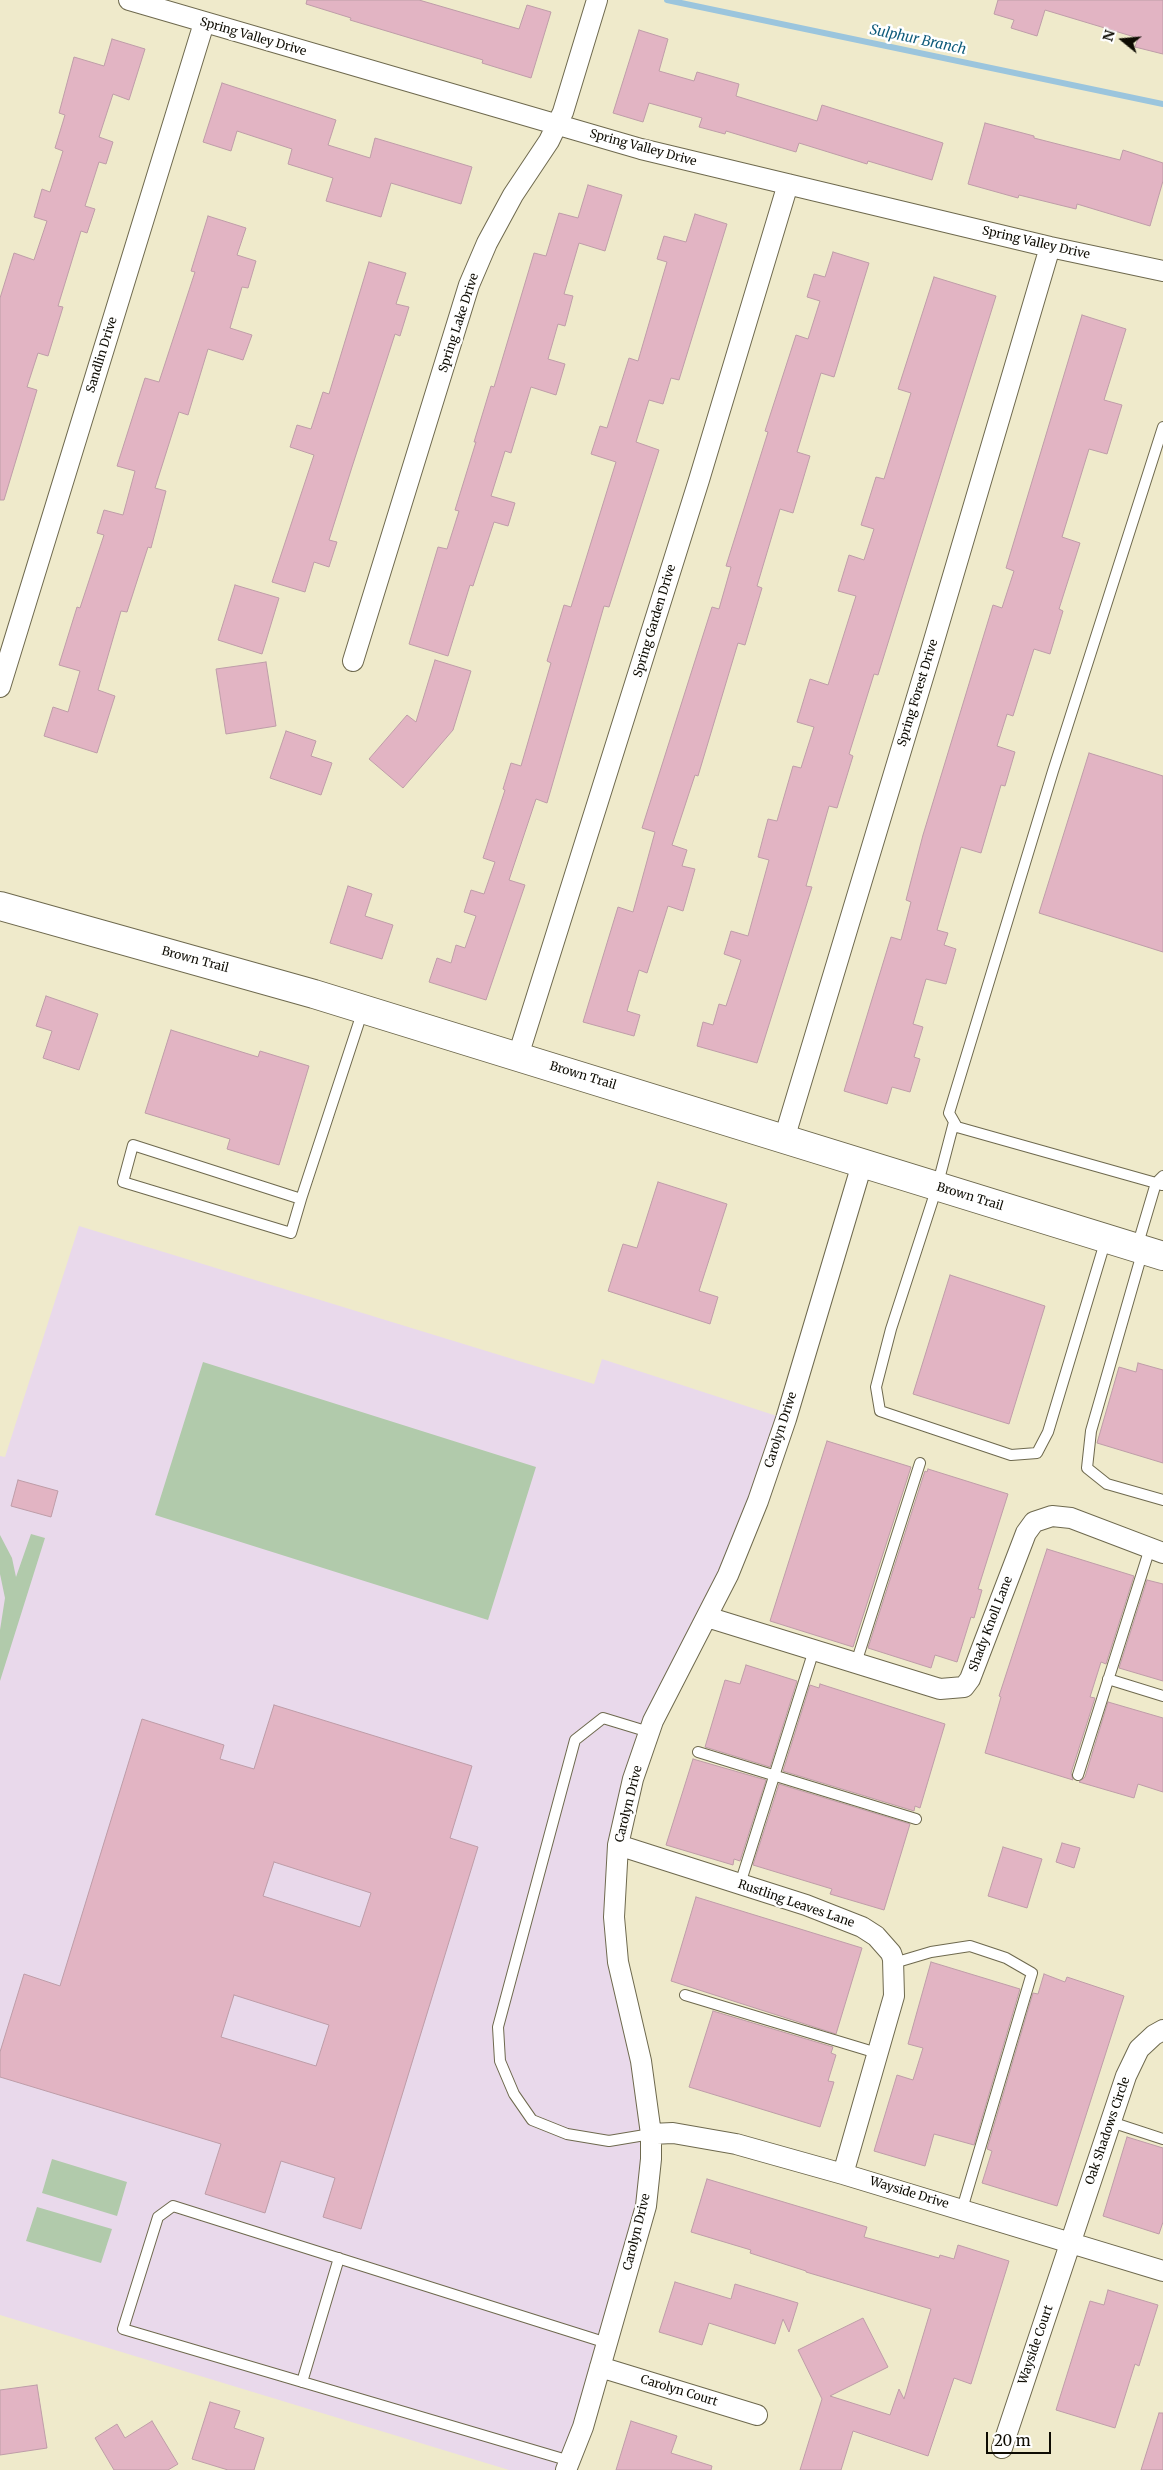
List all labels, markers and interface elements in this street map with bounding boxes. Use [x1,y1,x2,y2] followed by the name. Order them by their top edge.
[198,15,308,59] street label: Spring Valley Drive
[1098,15,1148,65] north arrow
[868,22,968,58] water label: Sulphur Branch
[1098,28,1119,44] text: N
[588,127,698,169] street label: Spring Valley Drive
[981,224,1091,262] street label: Spring Valley Drive
[436,272,482,374] street label: Spring Lake Drive
[84,315,120,395] street label: Sandlin Drive
[631,563,679,679] street label: Spring Garden Drive
[895,638,941,748] street label: Spring Forest Drive
[160,944,230,976] street label: Brown Trail
[548,1059,618,1093] street label: Brown Trail
[935,1180,1005,1214] street label: Brown Trail
[762,1390,800,1470] street label: Carolyn Drive
[966,1574,1016,1674] street label: Shady Knoll Lane
[612,1764,646,1844] street label: Carolyn Drive
[736,1877,856,1931] street label: Rustling Leaves Lane
[1083,2075,1133,2187] street label: Oak Shadows Circle
[868,2174,950,2212] street label: Wayside Drive
[620,2192,654,2272] street label: Carolyn Drive
[1016,2303,1056,2387] street label: Wayside Court
[639,2372,719,2410] street label: Carolyn Court
[988,2422,1053,2454] scale bar
[994,2431,1031,2450] text: 20 m

